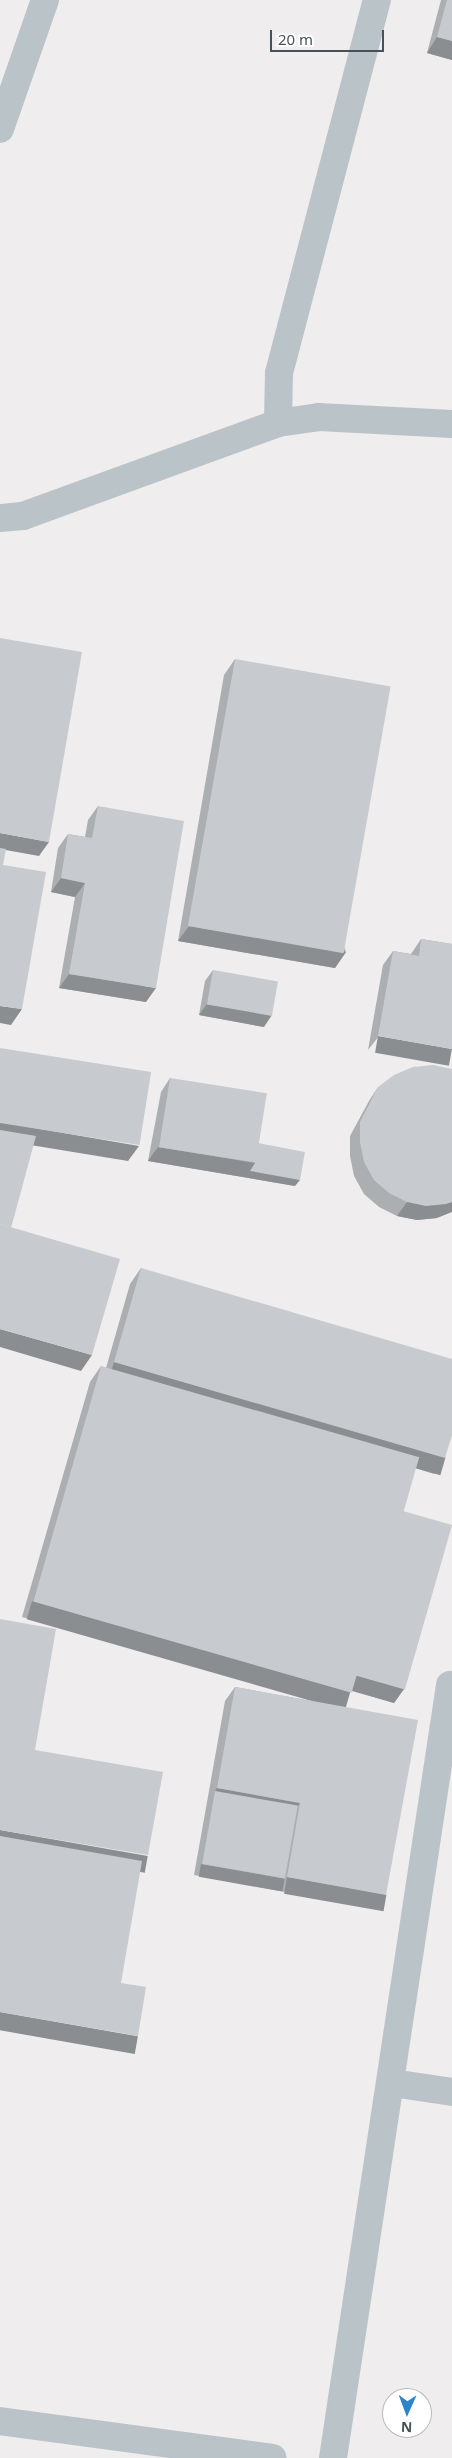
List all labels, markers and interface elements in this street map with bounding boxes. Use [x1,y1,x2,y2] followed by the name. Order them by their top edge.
[272,20,386,52] scale bar
[278,29,313,49] text: 20 m
[382,2388,432,2438] north arrow
[400,2418,413,2437] text: N

